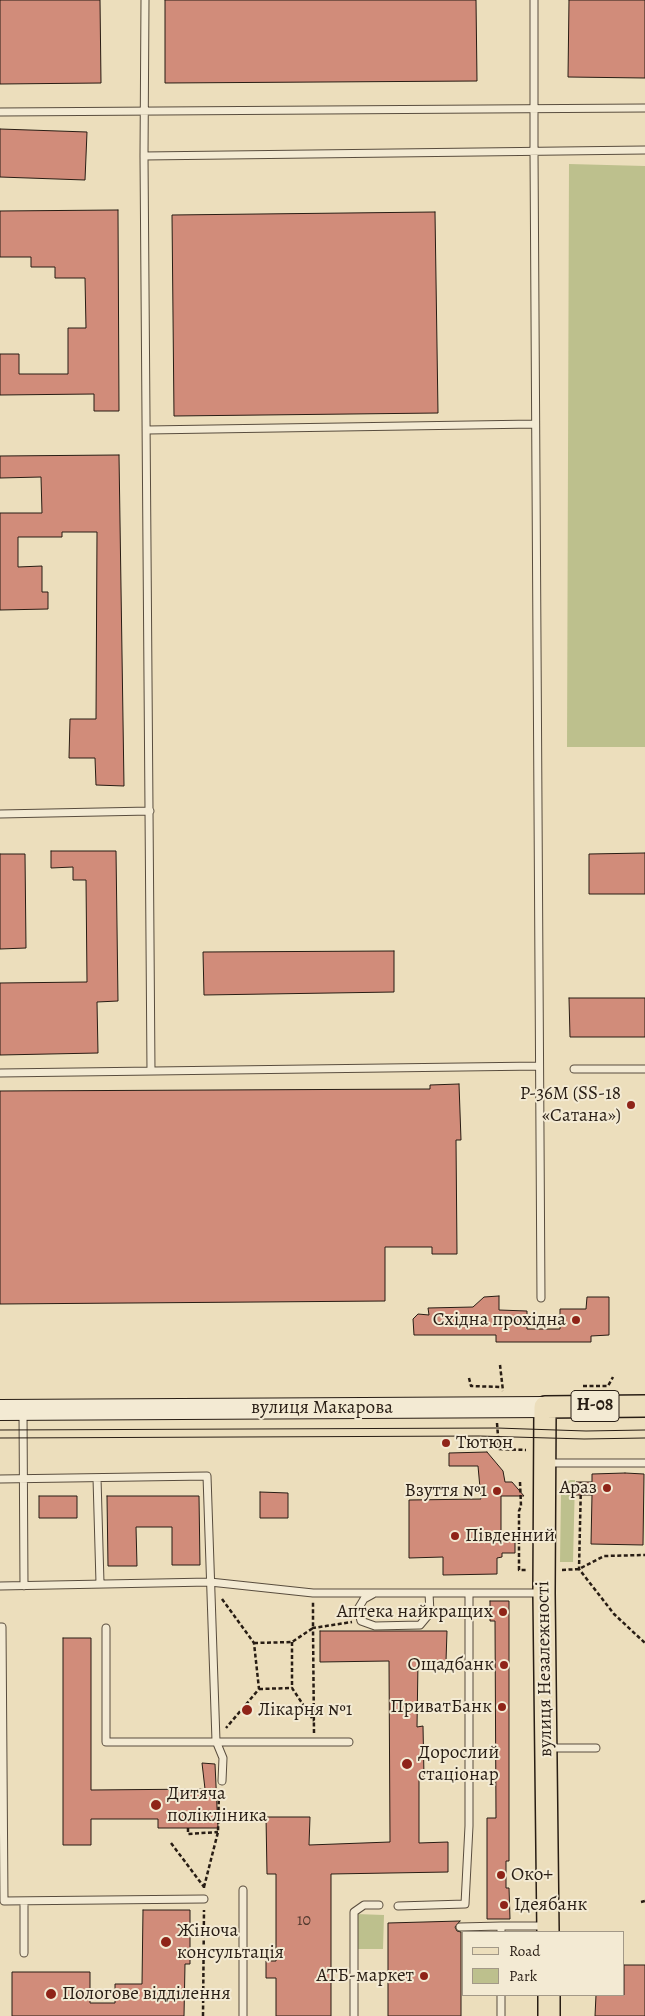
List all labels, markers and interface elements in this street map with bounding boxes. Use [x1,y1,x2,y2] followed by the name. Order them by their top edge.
[520,1083,621,1127] place label: Р-36М (SS-18 «Сатана»)
[625,1099,637,1111] marker: Р-36М (SS-18 «Сатана»)
[433,1309,566,1331] place label: Східна прохідна
[570,1314,582,1326] marker: Східна прохідна
[571,1390,619,1422] road number: Н-08
[251,1397,393,1419] street label: вулиця Макарова
[456,1432,513,1454] place label: Тютюн
[440,1437,452,1449] marker: Тютюн
[559,1477,597,1499] place label: Араз
[405,1480,487,1502] place label: Взуття №1
[601,1482,613,1494] marker: Араз
[491,1485,503,1497] marker: Взуття №1
[465,1525,555,1547] place label: Південний
[449,1530,461,1542] marker: Південний
[532,1581,558,1757] street label: вулиця Незалежності
[337,1601,493,1623] place label: Аптека найкращих
[497,1606,509,1618] marker: Аптека найкращих
[407,1654,494,1676] place label: Ощадбанк
[498,1659,510,1671] marker: Ощадбанк
[390,1696,492,1718] place label: ПриватБанк
[258,1699,352,1721] place label: Лікарня №1
[496,1701,508,1713] marker: ПриватБанк
[240,1703,254,1717] marker: Лікарня №1
[418,1742,499,1786] place label: Дорослий стаціонар
[400,1757,414,1771] marker: Дорослий стаціонар
[167,1783,267,1827] place label: Дитяча полікліника
[149,1798,163,1812] marker: Дитяча полікліника
[511,1864,553,1886] place label: Око+
[495,1869,507,1881] marker: Око+
[514,1894,587,1916] place label: Ідеябанк
[498,1899,510,1911] marker: Ідеябанк
[297,1911,311,1931] house number: 10
[177,1920,284,1964] place label: Жіноча консультація
[462,1931,625,1996] legend
[159,1935,173,1949] marker: Жіноча консультація
[509,1941,540,1961] text: Road
[316,1965,414,1987] place label: АТБ-маркет
[509,1966,537,1986] text: Park
[418,1970,430,1982] marker: АТБ-маркет
[62,1983,231,2005] place label: Пологове відділення
[44,1987,58,2001] marker: Пологове відділення

